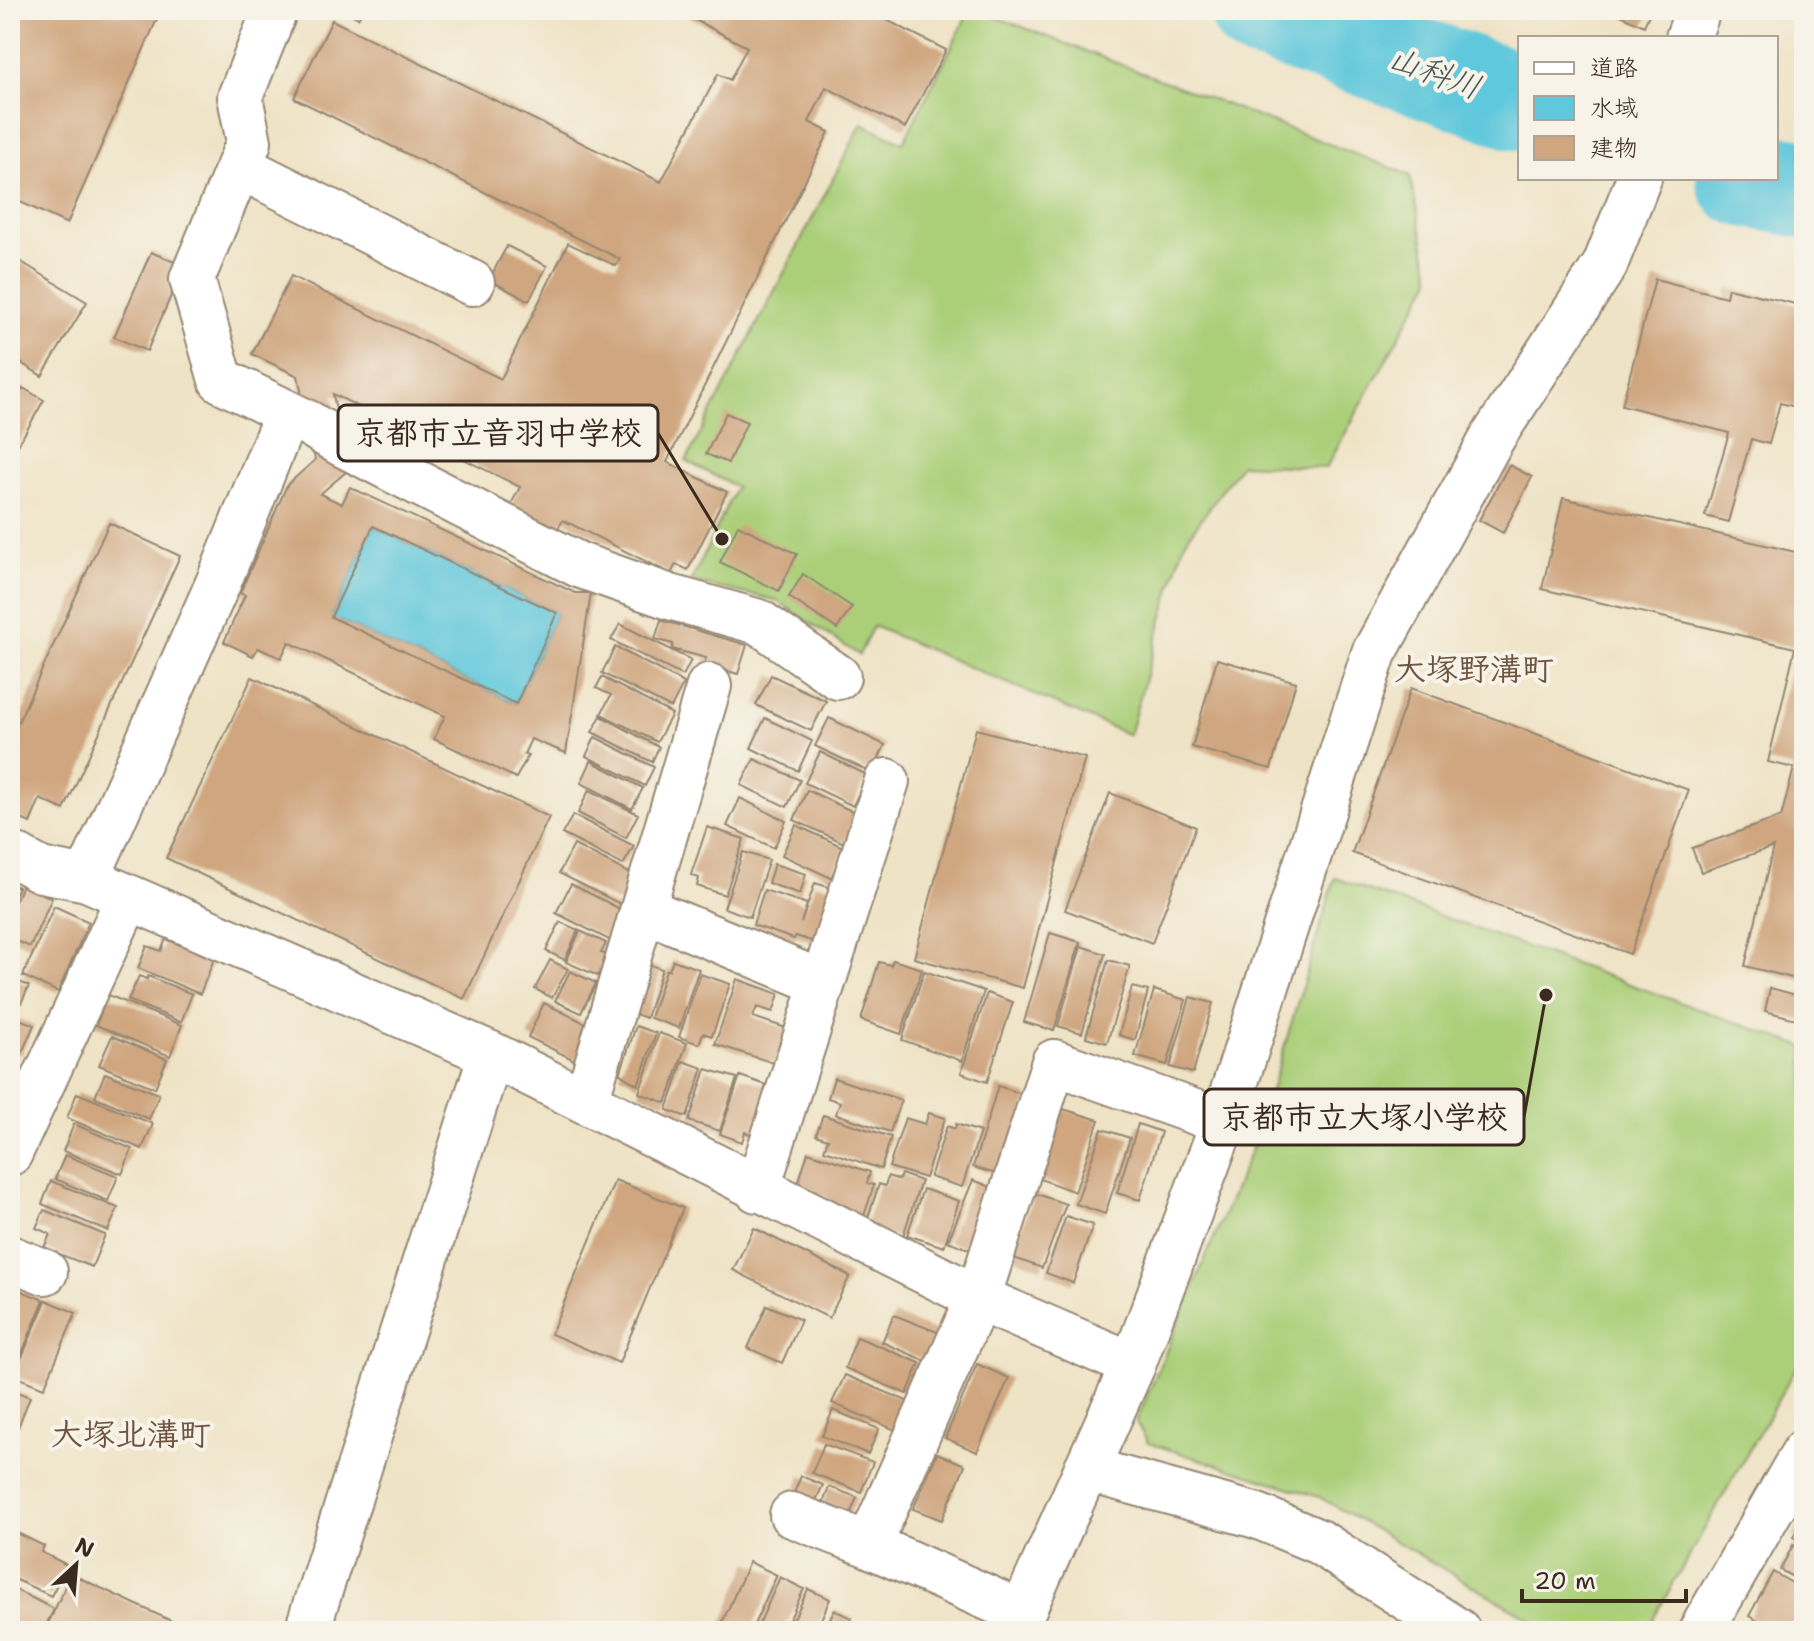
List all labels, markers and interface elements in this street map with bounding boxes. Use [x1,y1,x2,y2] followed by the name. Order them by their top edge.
[1383,35,1487,109] water label: 山科川
[1518,36,1778,180] legend
[1590,52,1638,84] text: 道路
[1590,92,1638,124] text: 水域
[1590,132,1638,164] text: 建物
[338,405,658,461] callout: 京都市立音羽中学校
[354,411,642,454] text: 京都市立音羽中学校
[1394,647,1554,690] district label: 大塚野溝町
[1204,1089,1524,1145] callout: 京都市立大塚小学校
[1220,1095,1508,1138] text: 京都市立大塚小学校
[51,1412,211,1455] district label: 大塚北溝町
[36,1525,116,1605] north arrow
[70,1531,99,1564] text: N
[1522,1553,1686,1603] scale bar
[1534,1565,1596,1597] text: 20 m

